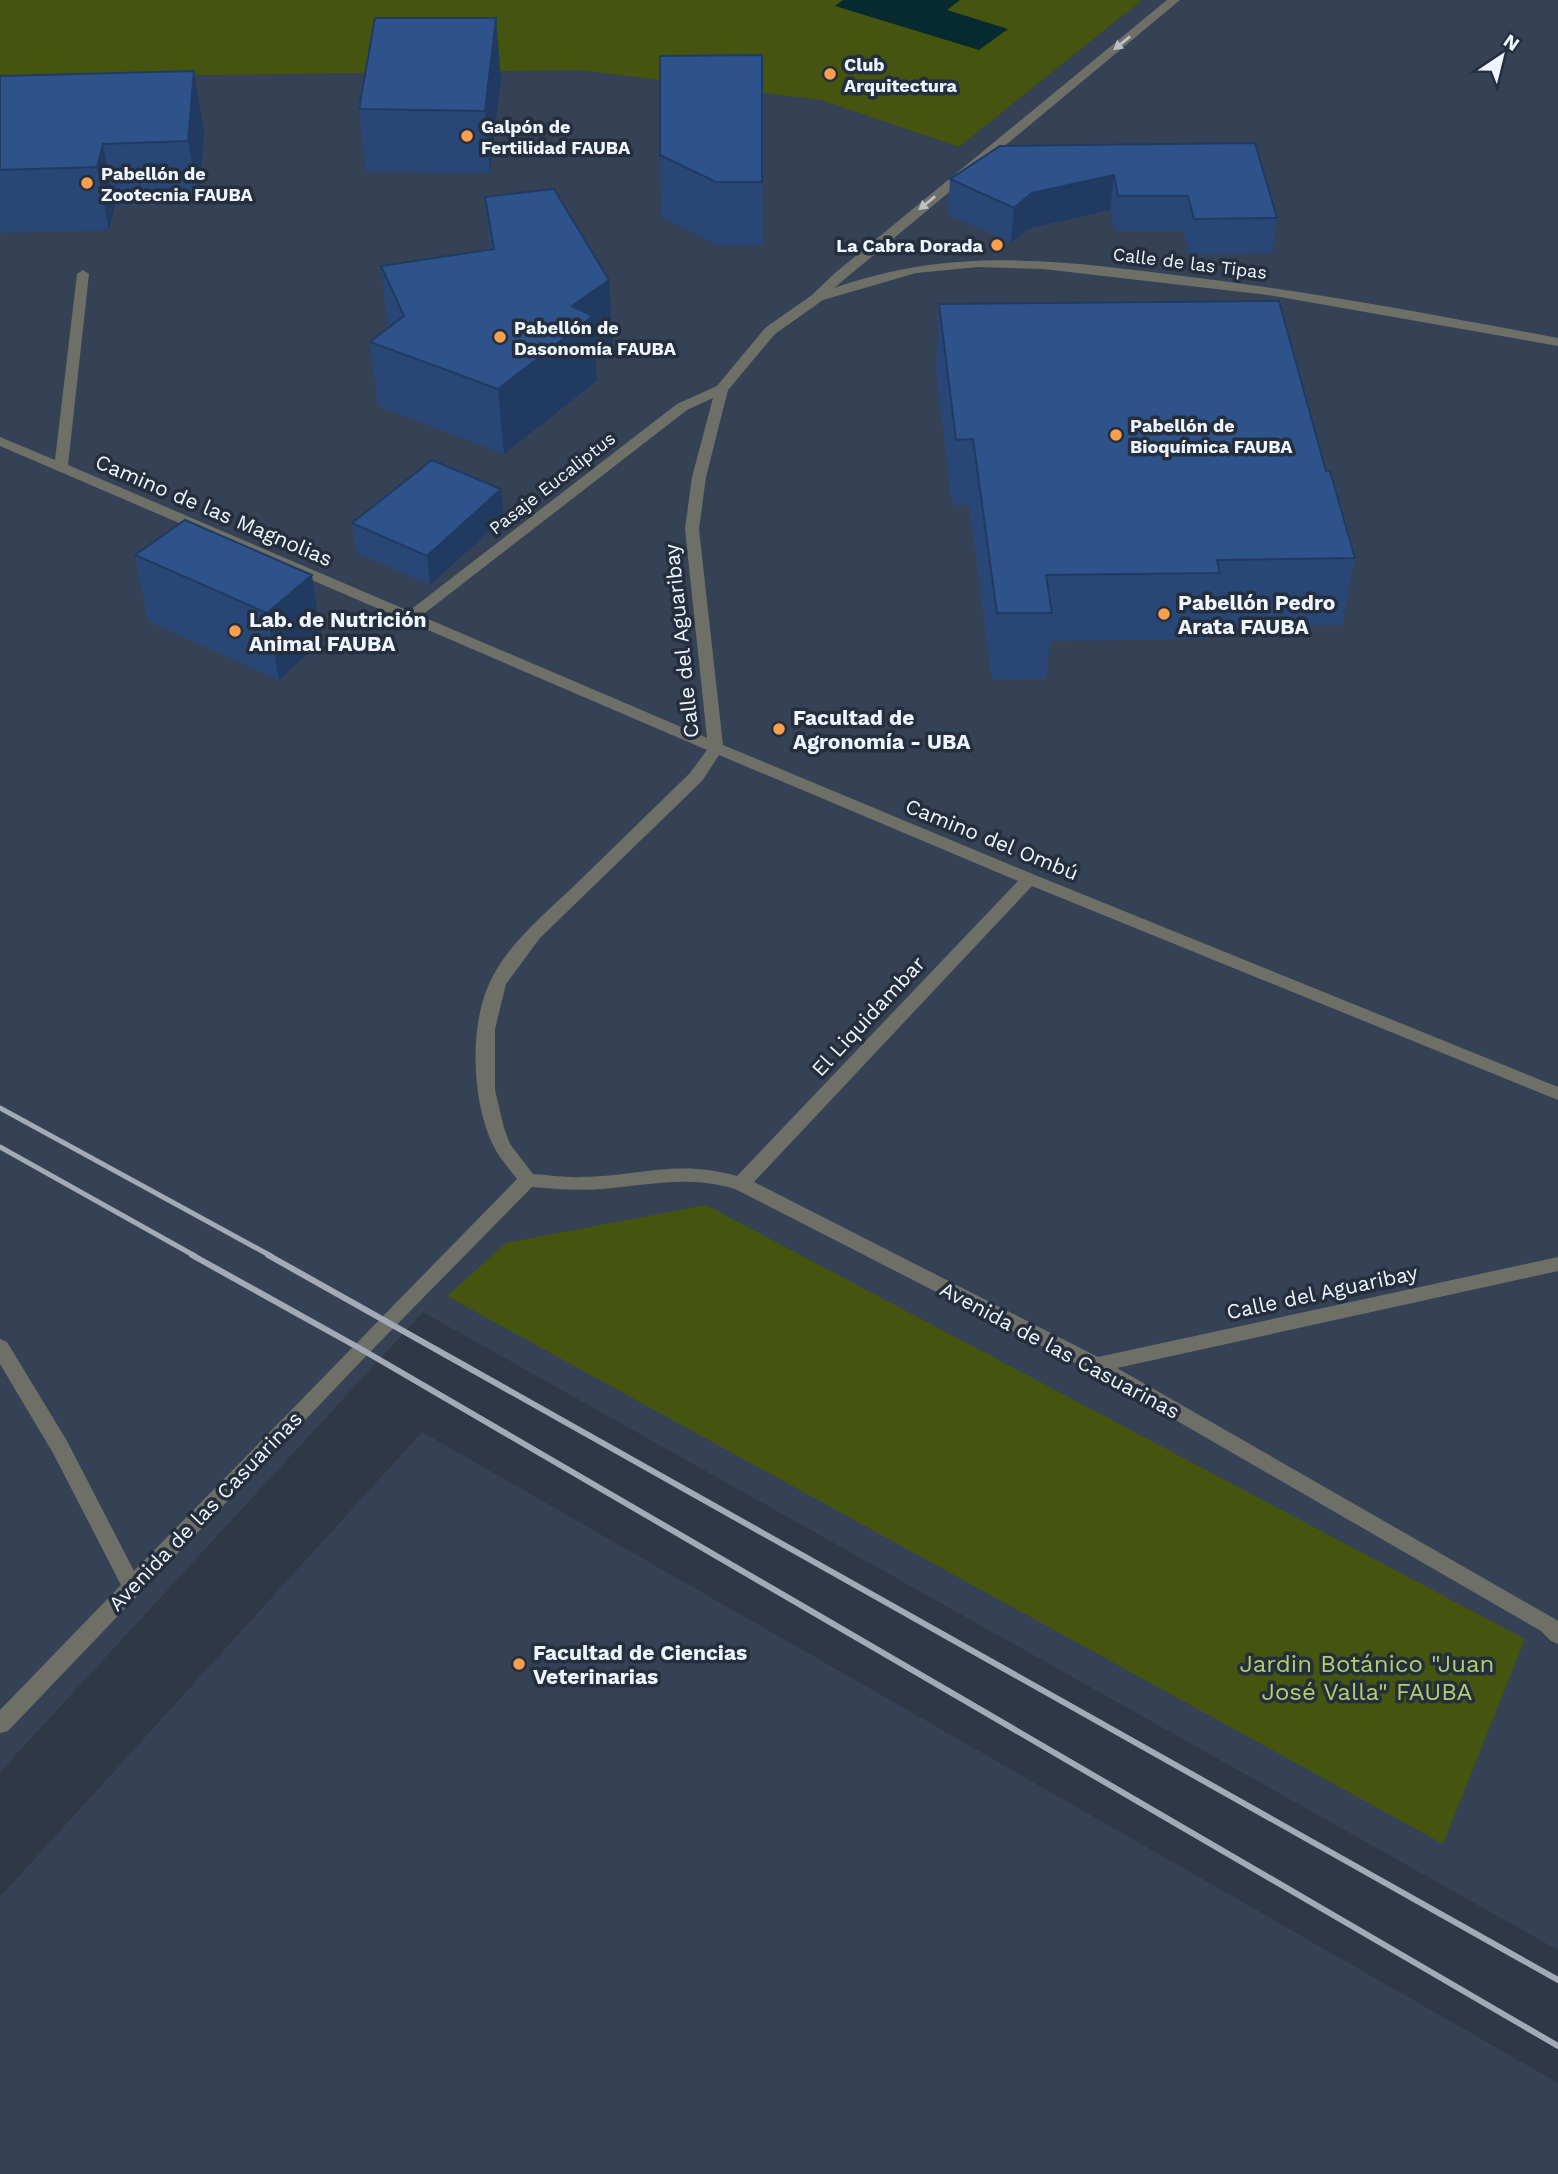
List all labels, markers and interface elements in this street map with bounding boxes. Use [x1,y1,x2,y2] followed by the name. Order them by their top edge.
[1467,21,1537,91] north arrow
[1499,29,1524,56] text: N
[1113,36,1131,51] one-way arrow
[844,54,958,96] place label: Club Arquitectura
[822,66,838,82] marker: Club Arquitectura
[481,116,631,158] place label: Galpón de Fertilidad FAUBA
[459,128,475,144] marker: Galpón de Fertilidad FAUBA
[101,163,254,205] place label: Pabellón de Zootecnia FAUBA
[79,175,95,191] marker: Pabellón de Zootecnia FAUBA
[919,196,937,211] one-way arrow
[836,235,984,256] place label: La Cabra Dorada
[989,237,1005,253] marker: La Cabra Dorada
[1112,243,1268,283] street label: Calle de las Tipas
[514,317,677,359] place label: Pabellón de Dasonomía FAUBA
[492,329,508,345] marker: Pabellón de Dasonomía FAUBA
[1130,415,1293,457] place label: Pabellón de Bioquímica FAUBA
[485,427,619,539] street label: Pasaje Eucaliptus
[1108,427,1124,443] marker: Pabellón de Bioquímica FAUBA
[92,449,336,571] street label: Camino de las Magnolias
[658,543,704,739] street label: Calle del Aguaribay
[1178,590,1335,639] place label: Pabellón Pedro Arata FAUBA
[1156,606,1172,622] marker: Pabellón Pedro Arata FAUBA
[249,607,427,656] place label: Lab. de Nutrición Animal FAUBA
[227,623,243,639] marker: Lab. de Nutrición Animal FAUBA
[793,705,971,754] place label: Facultad de Agronomía - UBA
[771,721,787,737] marker: Facultad de Agronomía - UBA
[902,793,1082,885] street label: Camino del Ombú
[806,951,930,1081] street label: El Liquidambar
[1224,1259,1420,1325] street label: Calle del Aguaribay
[936,1276,1184,1424] street label: Avenida de las Casuarinas
[103,1406,307,1616] street label: Avenida de las Casuarinas
[533,1640,747,1689] place label: Facultad de Ciencias Veterinarias
[1240,1650,1494,1706] park label: Jardin Botánico "Juan José Valla" FAUBA
[511,1656,527,1672] marker: Facultad de Ciencias Veterinarias

